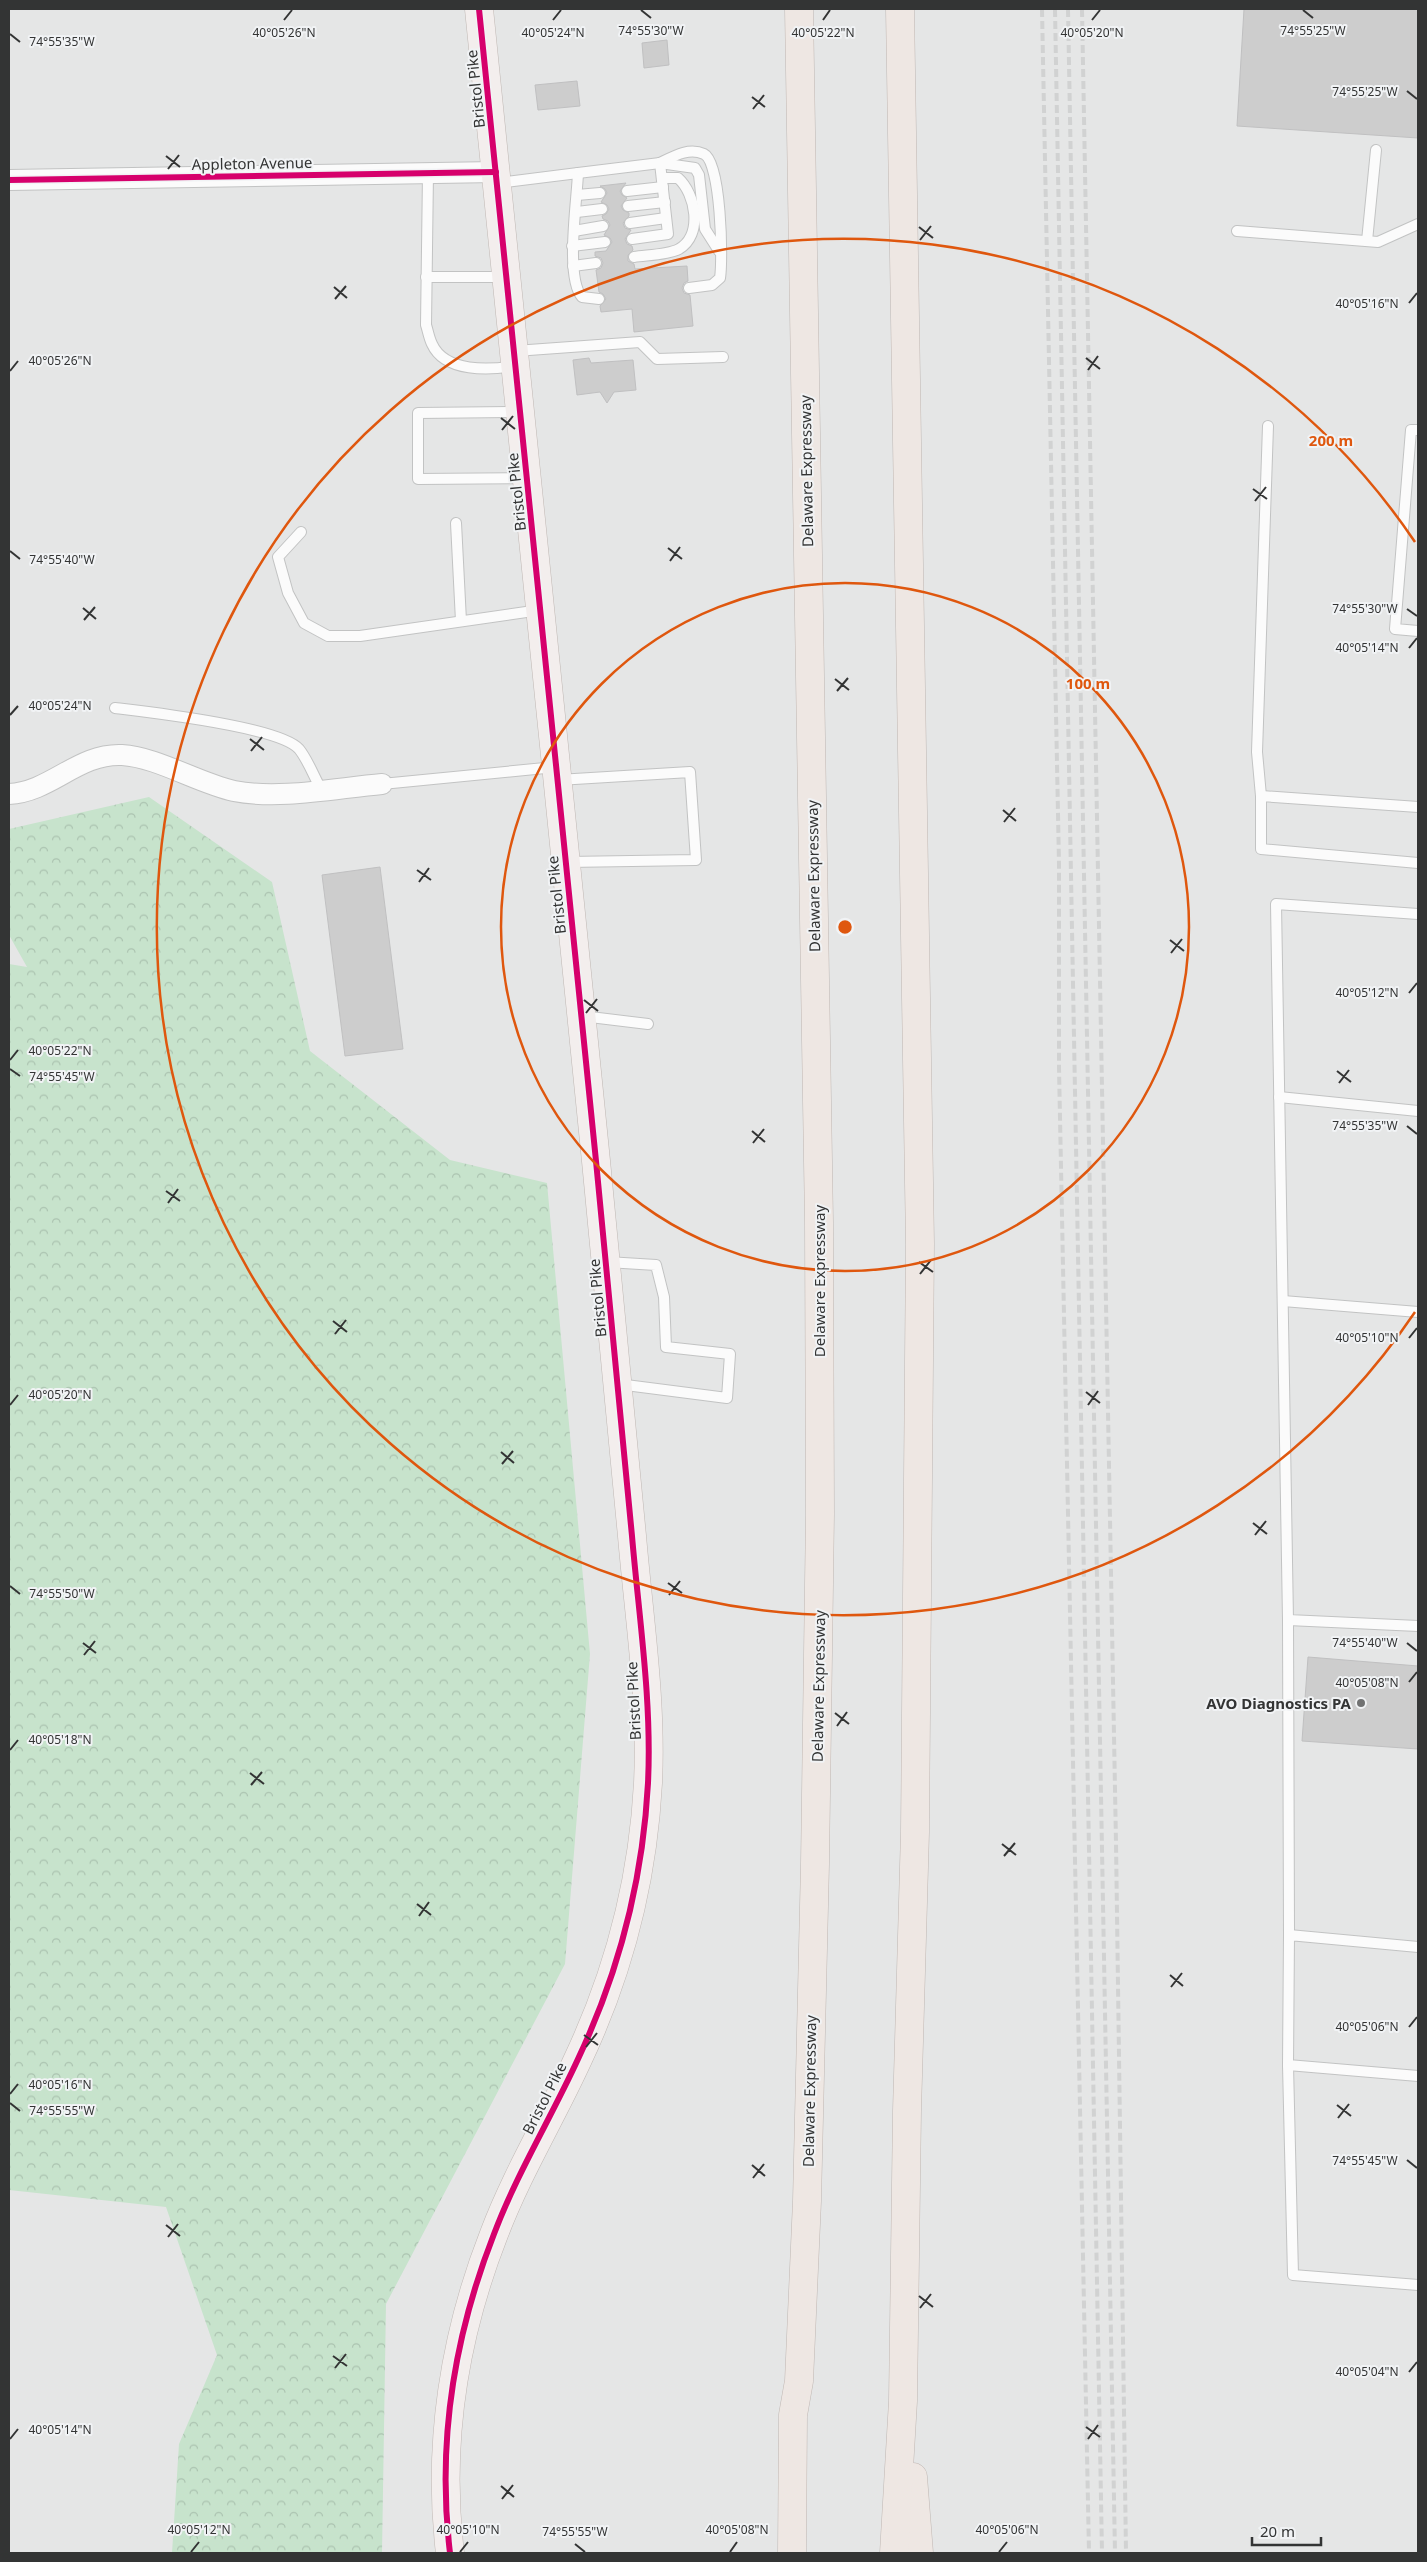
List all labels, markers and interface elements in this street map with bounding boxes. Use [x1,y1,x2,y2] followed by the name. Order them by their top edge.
[618,22,684,39] text: 74°55'30"W
[1280,22,1346,39] text: 74°55'25"W
[252,24,316,41] text: 40°05'26"N
[521,24,585,41] text: 40°05'24"N
[791,24,855,41] text: 40°05'22"N
[1060,24,1124,41] text: 40°05'20"N
[29,33,95,50] text: 74°55'35"W
[461,49,489,129] street label: Bristol Pike
[1332,83,1398,100] text: 74°55'25"W
[191,152,313,174] street label: Appleton Avenue
[1335,295,1399,312] text: 40°05'16"N
[28,352,92,369] text: 40°05'26"N
[795,394,817,547] street label: Delaware Expressway
[1309,430,1353,450] text: 200 m
[502,452,530,532] street label: Bristol Pike
[29,551,95,568] text: 74°55'40"W
[1332,600,1398,617] text: 74°55'30"W
[1335,639,1399,656] text: 40°05'14"N
[1066,673,1110,693] text: 100 m
[28,697,92,714] text: 40°05'24"N
[802,799,824,952] street label: Delaware Expressway
[542,855,570,935] street label: Bristol Pike
[836,918,854,936] centre of rings
[1335,984,1399,1001] text: 40°05'12"N
[28,1042,92,1059] text: 40°05'22"N
[29,1068,95,1085] text: 74°55'45"W
[1332,1117,1398,1134] text: 74°55'35"W
[809,1205,829,1357] street label: Delaware Expressway
[584,1258,610,1338] street label: Bristol Pike
[1335,1329,1399,1346] text: 40°05'10"N
[28,1386,92,1403] text: 40°05'20"N
[29,1585,95,1602] text: 74°55'50"W
[807,1609,829,1762] street label: Delaware Expressway
[1332,1634,1398,1651] text: 74°55'40"W
[621,1661,645,1741] street label: Bristol Pike
[1335,1674,1399,1691] text: 40°05'08"N
[1206,1693,1352,1713] place label: AVO Diagnostics PA
[1355,1697,1367,1709] marker: AVO Diagnostics PA
[28,1731,92,1748] text: 40°05'18"N
[798,2014,820,2167] street label: Delaware Expressway
[1335,2018,1399,2035] text: 40°05'06"N
[517,2058,571,2138] street label: Bristol Pike
[28,2076,92,2093] text: 40°05'16"N
[29,2102,95,2119] text: 74°55'55"W
[1332,2152,1398,2169] text: 74°55'45"W
[1335,2363,1399,2380] text: 40°05'04"N
[28,2421,92,2438] text: 40°05'14"N
[1252,2514,1321,2546] scale bar
[167,2521,231,2538] text: 40°05'12"N
[436,2521,500,2538] text: 40°05'10"N
[705,2521,769,2538] text: 40°05'08"N
[975,2521,1039,2538] text: 40°05'06"N
[1260,2521,1295,2541] text: 20 m
[542,2523,608,2540] text: 74°55'55"W

